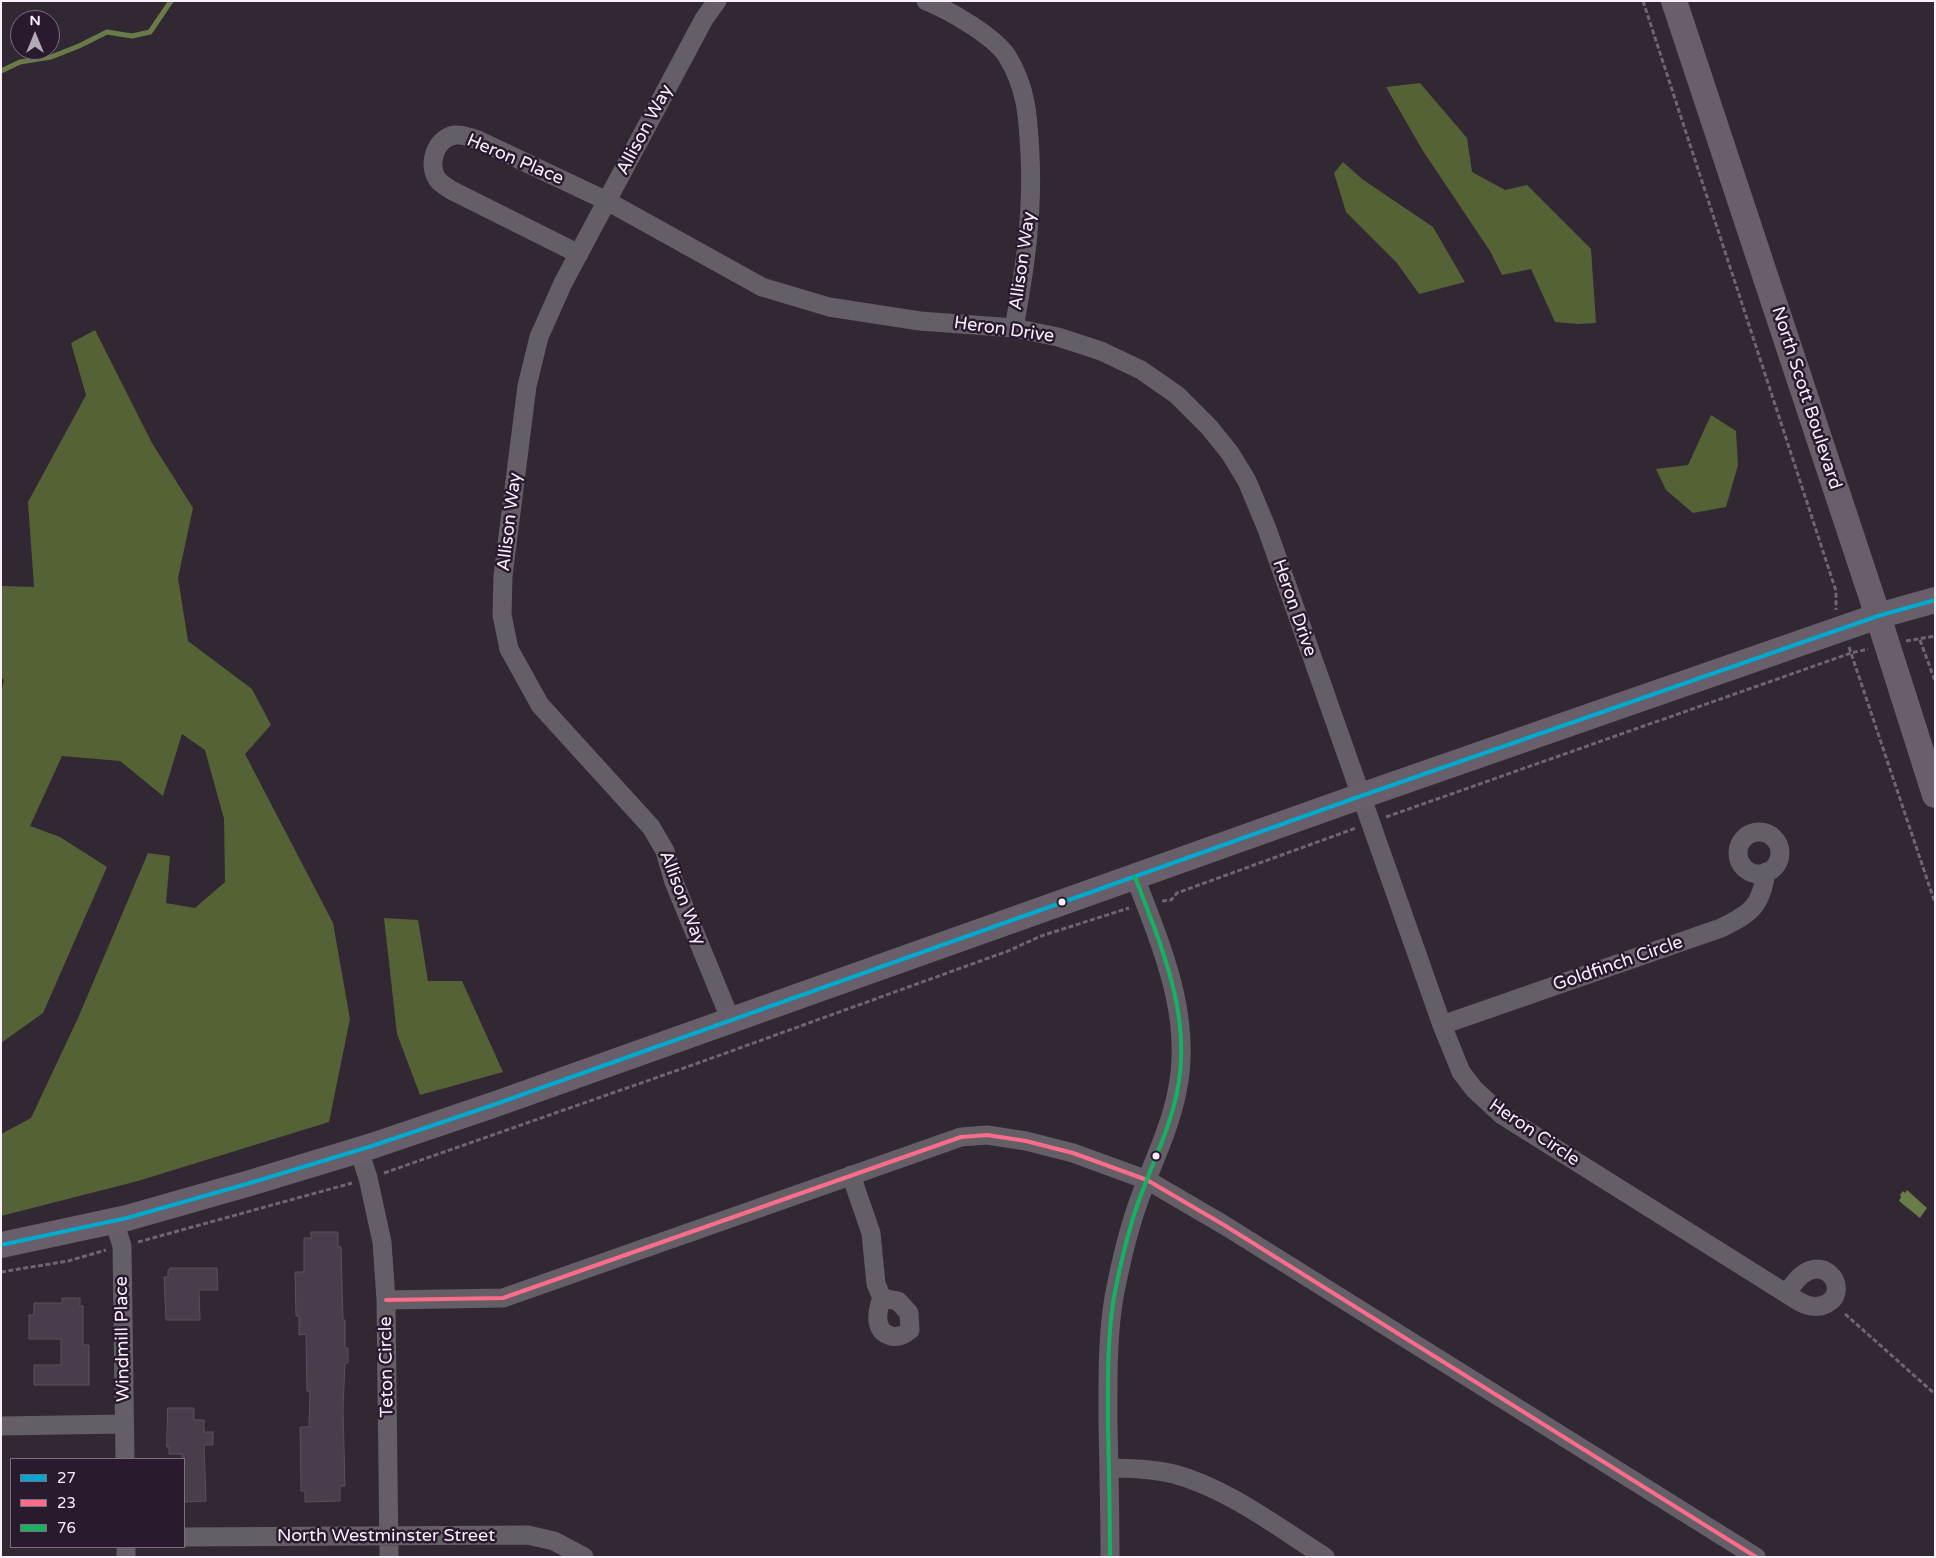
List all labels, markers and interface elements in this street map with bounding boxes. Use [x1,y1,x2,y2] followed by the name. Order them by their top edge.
[10,10,60,60] north arrow
[29,12,41,29] text: N
[612,81,678,179] street label: Allison Way
[463,130,567,190] street label: Heron Place
[1005,210,1041,312] street label: Allison Way
[1766,304,1846,492] street label: North Scott Boulevard
[952,312,1056,348] street label: Heron Drive
[493,472,527,572] street label: Allison Way
[1267,557,1321,659] street label: Heron Drive
[654,848,710,948] street label: Allison Way
[1057,897,1067,907] unlabelled marker
[1550,932,1686,996] street label: Goldfinch Circle
[1485,1095,1583,1171] street label: Heron Circle
[1151,1151,1161,1161] unlabelled marker
[111,1276,135,1402] street label: Windmill Place
[375,1316,399,1418] street label: Teton Circle
[10,1458,185,1548] legend
[57,1469,76,1487] text: 27
[57,1494,76,1512] text: 23
[57,1519,76,1537] text: 76
[277,1525,495,1547] street label: North Westminster Street

